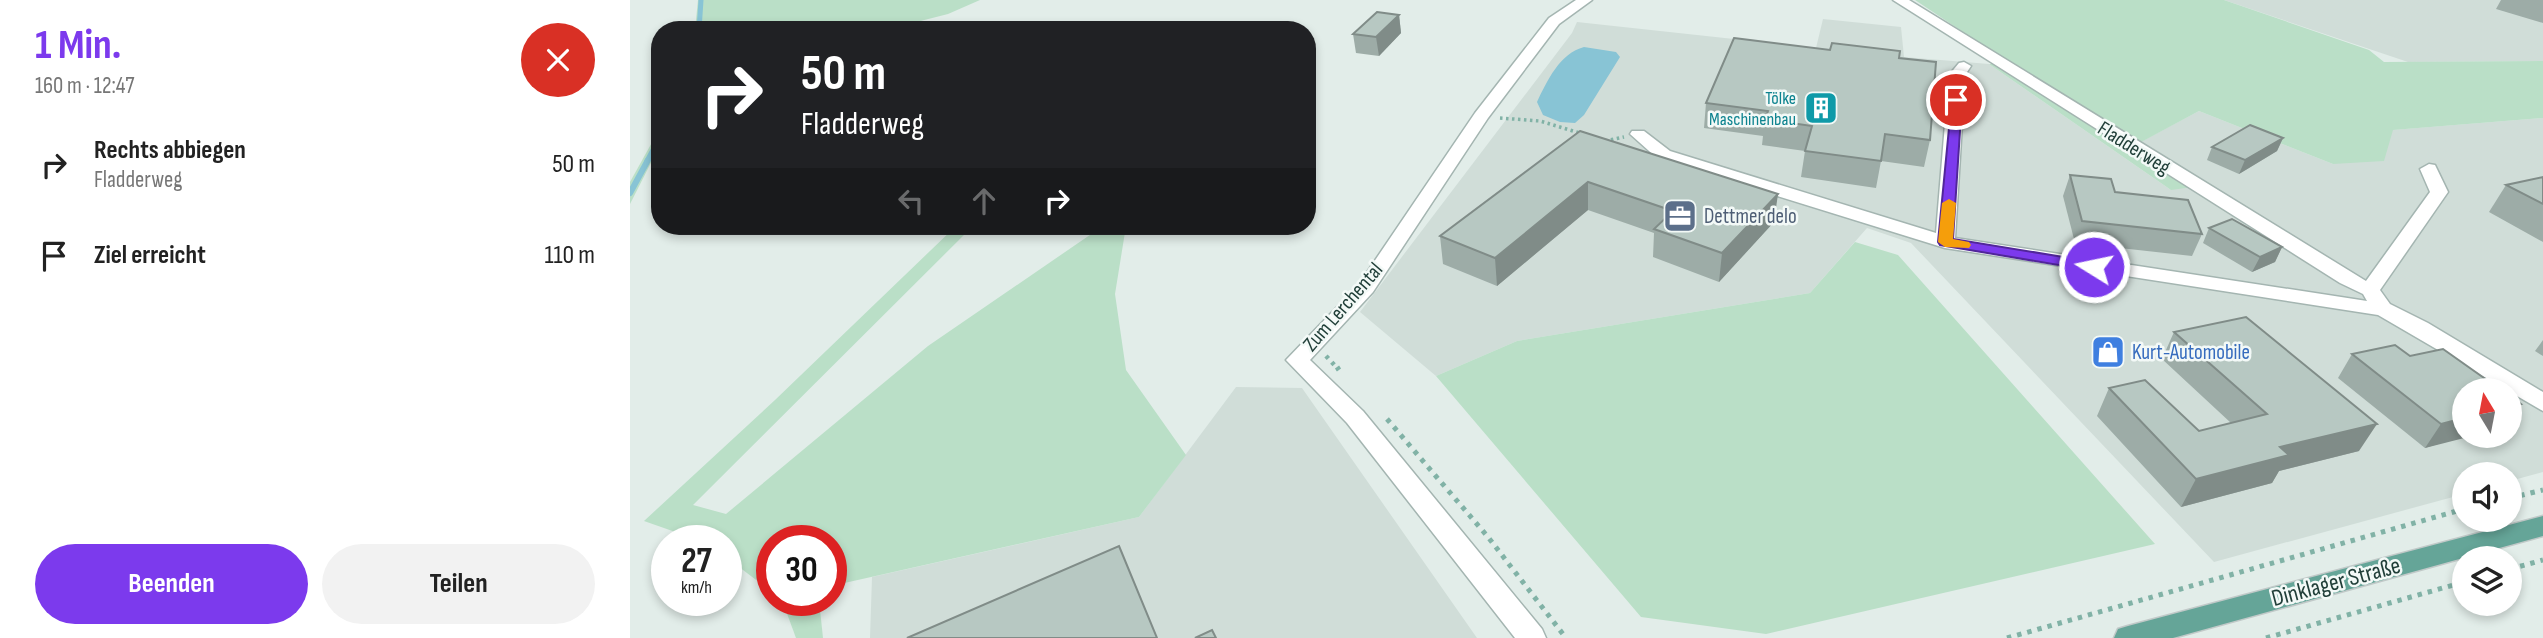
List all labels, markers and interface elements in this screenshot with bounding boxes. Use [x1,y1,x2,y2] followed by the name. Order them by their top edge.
[35,20,121,71] text: 1 Min.
[521,23,595,97] button: close
[801,45,886,104] text: 50 m
[686,49,777,140] icon: right
[1926,70,1986,130] pin
[35,72,134,100] text: 160 m · 12:47
[1937,81,1975,119] icon: arrive
[1709,88,1796,130] place label: Tölke Maschinenbau
[1802,89,1840,127] building icon: Tölke Maschinenbau
[801,105,924,144] text: Fladderweg
[2093,116,2175,180] street label: Fladderweg
[94,135,246,166] text: Rechts abbiegen
[35,146,73,184] icon: right
[552,149,595,180] text: 50 m
[94,166,182,194] text: Fladderweg
[892,182,930,220] icon: left
[965,182,1003,220] icon: ahead
[1038,182,1076,220] icon: right
[1661,197,1699,235] office icon: Dettmer delo
[1704,204,1797,229] place label: Dettmer delo
[2057,230,2131,304] position arrow
[35,237,73,275] icon: arrive
[94,240,206,271] text: Ziel erreicht
[544,240,595,271] text: 110 m
[1298,258,1388,356] street label: Zum Lerchental
[2089,333,2127,371] shop icon: Kurt-Automobile
[2132,340,2250,365] place label: Kurt-Automobile
[2452,378,2522,448] north arrow
[2452,378,2522,616] map controls
[2452,462,2522,532] button: sound
[756,525,847,616] speed limit sign: 30
[681,540,712,583] text: 27
[35,544,308,624] button: Beenden
[322,544,595,624] button: Teilen
[2452,546,2522,616] button: layers
[2268,551,2404,613] street label: Dinklager Straße
[681,577,712,598] text: km/h

